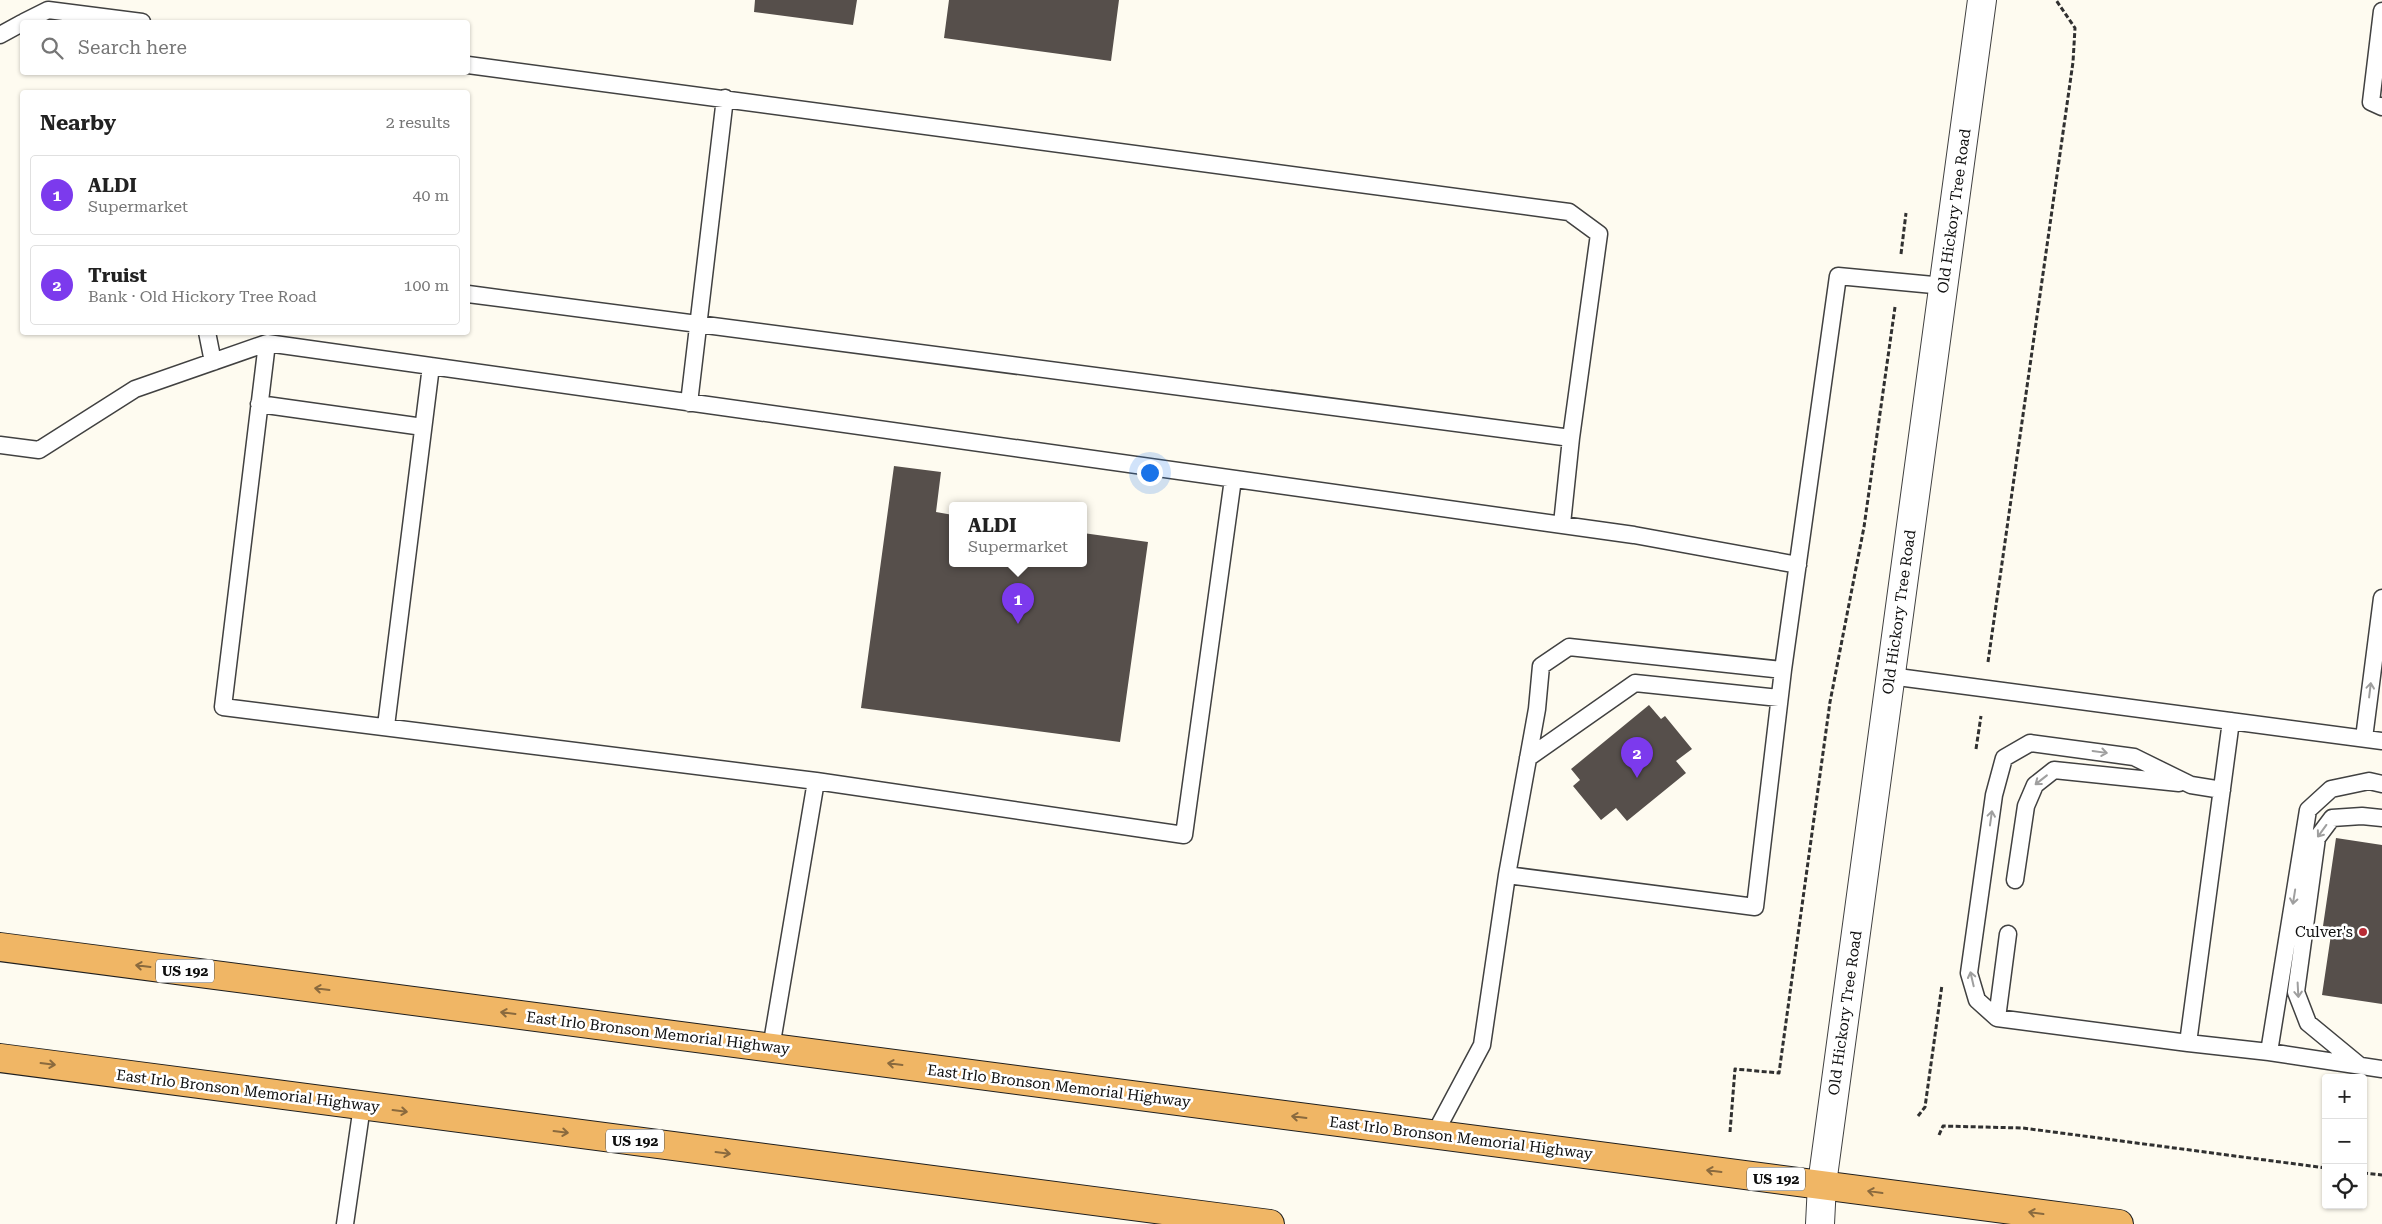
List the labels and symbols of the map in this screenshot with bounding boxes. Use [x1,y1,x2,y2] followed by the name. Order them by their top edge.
[1934,127,1975,295] street label: Old Hickory Tree Road
[1137,460,1163,486] your location
[1879,528,1920,696] street label: Old Hickory Tree Road
[1002,583,1034,624] pin: 1
[2365,682,2375,698] one-way arrow
[1621,737,1653,778] pin: 2
[2092,748,2108,758] one-way arrow
[2034,775,2048,785] one-way arrow
[1986,810,1996,826] one-way arrow
[2317,824,2328,837] one-way arrow
[2289,889,2299,905] one-way arrow
[2295,923,2353,941] place label: Culver's
[2357,926,2369,938] marker: Culver's
[1825,929,1866,1097] street label: Old Hickory Tree Road
[156,959,214,982] road number: US 192
[136,960,152,970] one-way arrow
[1967,971,1976,987] one-way arrow
[2293,982,2302,998] one-way arrow
[314,984,330,994] one-way arrow
[500,1008,516,1018] one-way arrow
[525,1008,791,1058] street label: East Irlo Bronson Memorial Highway
[40,1059,56,1069] one-way arrow
[887,1059,903,1069] one-way arrow
[926,1061,1192,1111] street label: East Irlo Bronson Memorial Highway
[115,1066,381,1116] street label: East Irlo Bronson Memorial Highway
[392,1106,408,1116] one-way arrow
[1291,1112,1307,1122] one-way arrow
[1328,1113,1594,1163] street label: East Irlo Bronson Memorial Highway
[553,1127,569,1137] one-way arrow
[606,1130,664,1152] road number: US 192
[714,1148,730,1158] one-way arrow
[1706,1166,1722,1176] one-way arrow
[1747,1168,1805,1190] road number: US 192
[1867,1186,1883,1196] one-way arrow
[2028,1208,2044,1218] one-way arrow

